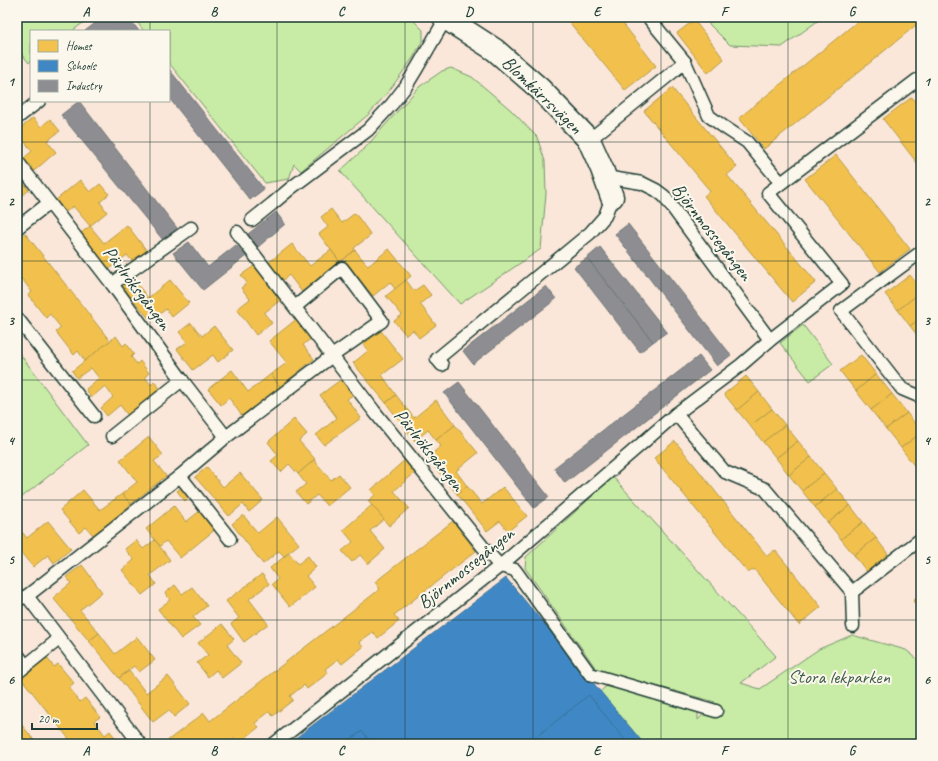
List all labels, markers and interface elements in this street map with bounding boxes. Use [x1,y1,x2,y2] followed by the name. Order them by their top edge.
[83,4,91,20] text: A
[211,4,219,20] text: B
[338,4,346,20] text: C
[465,4,474,20] text: D
[594,4,603,20] text: E
[721,4,730,20] text: F
[849,4,857,20] text: G
[30,30,170,102] legend
[66,38,93,54] text: Homes
[497,51,588,140] street label: Blomkärrsvägen
[66,58,98,74] text: Schools
[8,74,16,90] text: 1
[924,74,932,90] text: 1
[66,78,103,94] text: Industry
[666,178,759,287] street label: Björnmossegången
[8,194,15,210] text: 2
[924,194,931,210] text: 2
[98,241,177,336] street label: Pärlröksgången
[8,313,15,329] text: 3
[924,313,931,329] text: 3
[388,404,470,497] street label: Pärlröksgången
[8,433,16,449] text: 4
[924,433,932,449] text: 4
[413,521,520,614] street label: Björnmossegången
[8,552,15,568] text: 5
[924,552,931,568] text: 5
[788,665,890,689] park label: Stora lekparken
[8,672,15,688] text: 6
[924,672,931,688] text: 6
[32,705,97,731] scale bar
[38,711,60,727] text: 20 m
[83,743,91,759] text: A
[211,743,219,759] text: B
[338,743,346,759] text: C
[465,743,474,759] text: D
[594,743,603,759] text: E
[721,743,730,759] text: F
[849,743,857,759] text: G

